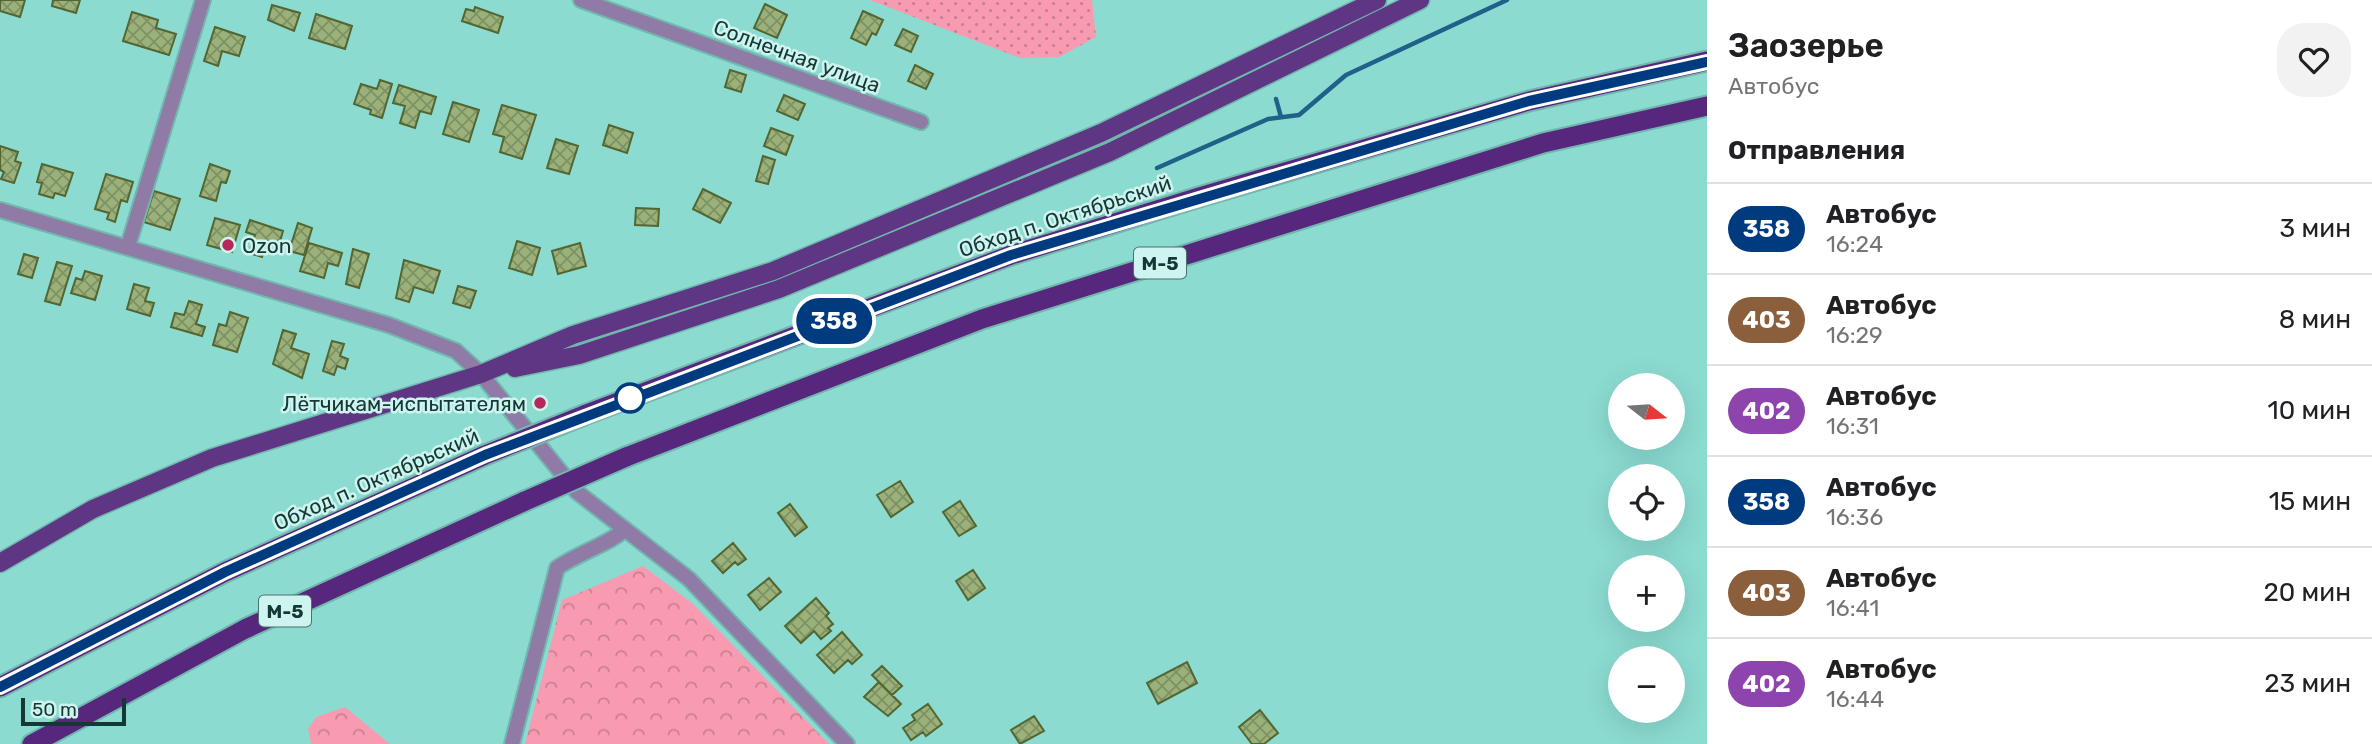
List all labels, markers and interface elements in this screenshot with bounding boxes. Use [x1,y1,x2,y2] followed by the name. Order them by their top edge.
[710,14,884,98] street label: Солнечная улица
[2277,23,2351,97] button: heart
[1728,26,1884,65] text: Заозерье
[1728,72,1820,100] text: Автобус
[1728,135,1905,166] text: Отправления
[956,170,1174,262] street label: Обход п. Октябрьский
[1826,199,1937,230] text: Автобус
[2280,213,2351,244] text: 3 мин
[1743,215,1790,243] text: 358
[1826,230,1883,258] text: 16:24
[242,233,292,258] place label: Ozon
[220,237,236,253] marker: Ozon
[1134,247,1186,278] road number: М-5
[1826,290,1937,321] text: Автобус
[794,298,874,344] line badge: 358
[2279,304,2351,335] text: 8 мин
[1742,306,1791,334] text: 403
[810,307,858,335] text: 358
[1826,321,1883,349] text: 16:29
[1608,373,1685,450] north arrow
[1608,373,1685,723] map controls
[1826,381,1937,412] text: Автобус
[615,383,645,413] unlabelled marker
[283,391,526,416] place label: Лётчикам-испытателям
[532,395,548,411] marker: Лётчикам-испытателям
[2268,395,2351,426] text: 10 мин
[1742,397,1791,425] text: 402
[1826,412,1879,440] text: 16:31
[270,422,482,536] street label: Обход п. Октябрьский
[1608,464,1685,541] button: locate
[1826,472,1937,503] text: Автобус
[2269,486,2351,517] text: 15 мин
[1743,488,1790,516] text: 358
[1826,503,1883,531] text: 16:36
[1608,555,1685,632] button: +
[1826,563,1937,594] text: Автобус
[2263,577,2351,608] text: 20 мин
[1742,579,1791,607] text: 403
[1826,594,1879,622] text: 16:41
[259,596,311,626] road number: М-5
[1608,646,1685,723] button: −
[1826,654,1937,685] text: Автобус
[2264,668,2351,699] text: 23 мин
[1742,670,1791,698] text: 402
[1826,685,1884,713] text: 16:44
[21,695,126,727] scale bar
[32,698,77,721] text: 50 m

